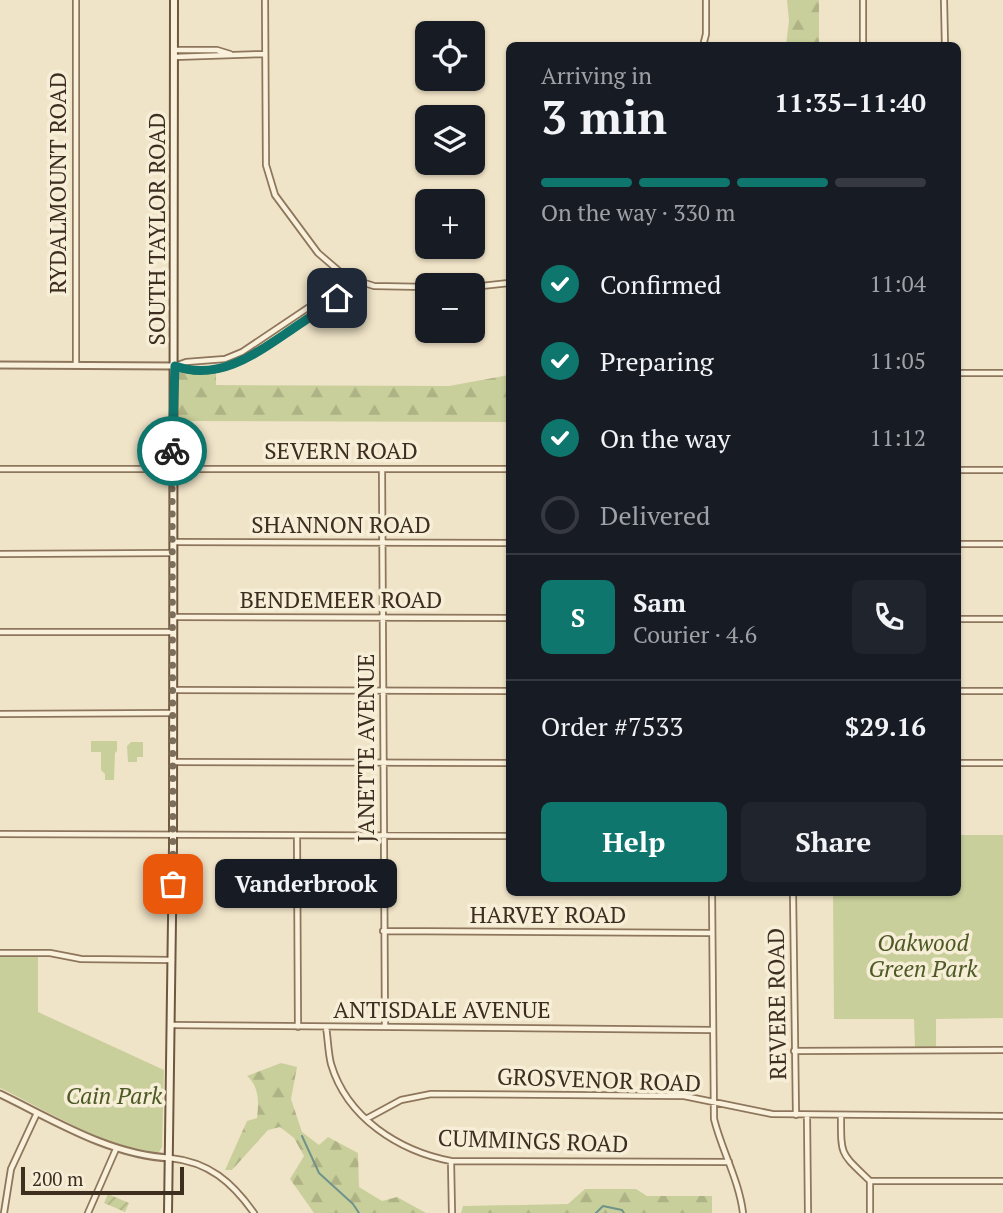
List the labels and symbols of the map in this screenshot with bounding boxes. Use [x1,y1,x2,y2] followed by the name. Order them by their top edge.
[42,72,73,294] street label: RYDALMOUNT ROAD
[141,112,172,346] street label: SOUTH TAYLOR ROAD
[307,268,367,328] pin
[137,416,207,486] courier
[264,435,418,466] street label: SEVERN ROAD
[251,509,431,540] street label: SHANNON ROAD
[240,584,442,615] street label: BENDEMEER ROAD
[350,654,381,842] street label: JANETTE AVENUE
[143,854,203,914] pin
[215,860,397,908] callout: Vanderbrook
[470,899,626,930] street label: HARVEY ROAD
[760,927,793,1081] street label: REVERE ROAD
[868,927,978,984] park label: Oakwood Green Park
[333,994,551,1025] street label: ANTISDALE AVENUE
[497,1060,702,1099] street label: GROSVENOR ROAD
[66,1080,163,1111] park label: Cain Park
[437,1122,629,1159] street label: CUMMINGS ROAD
[21,1164,184,1196] scale bar

